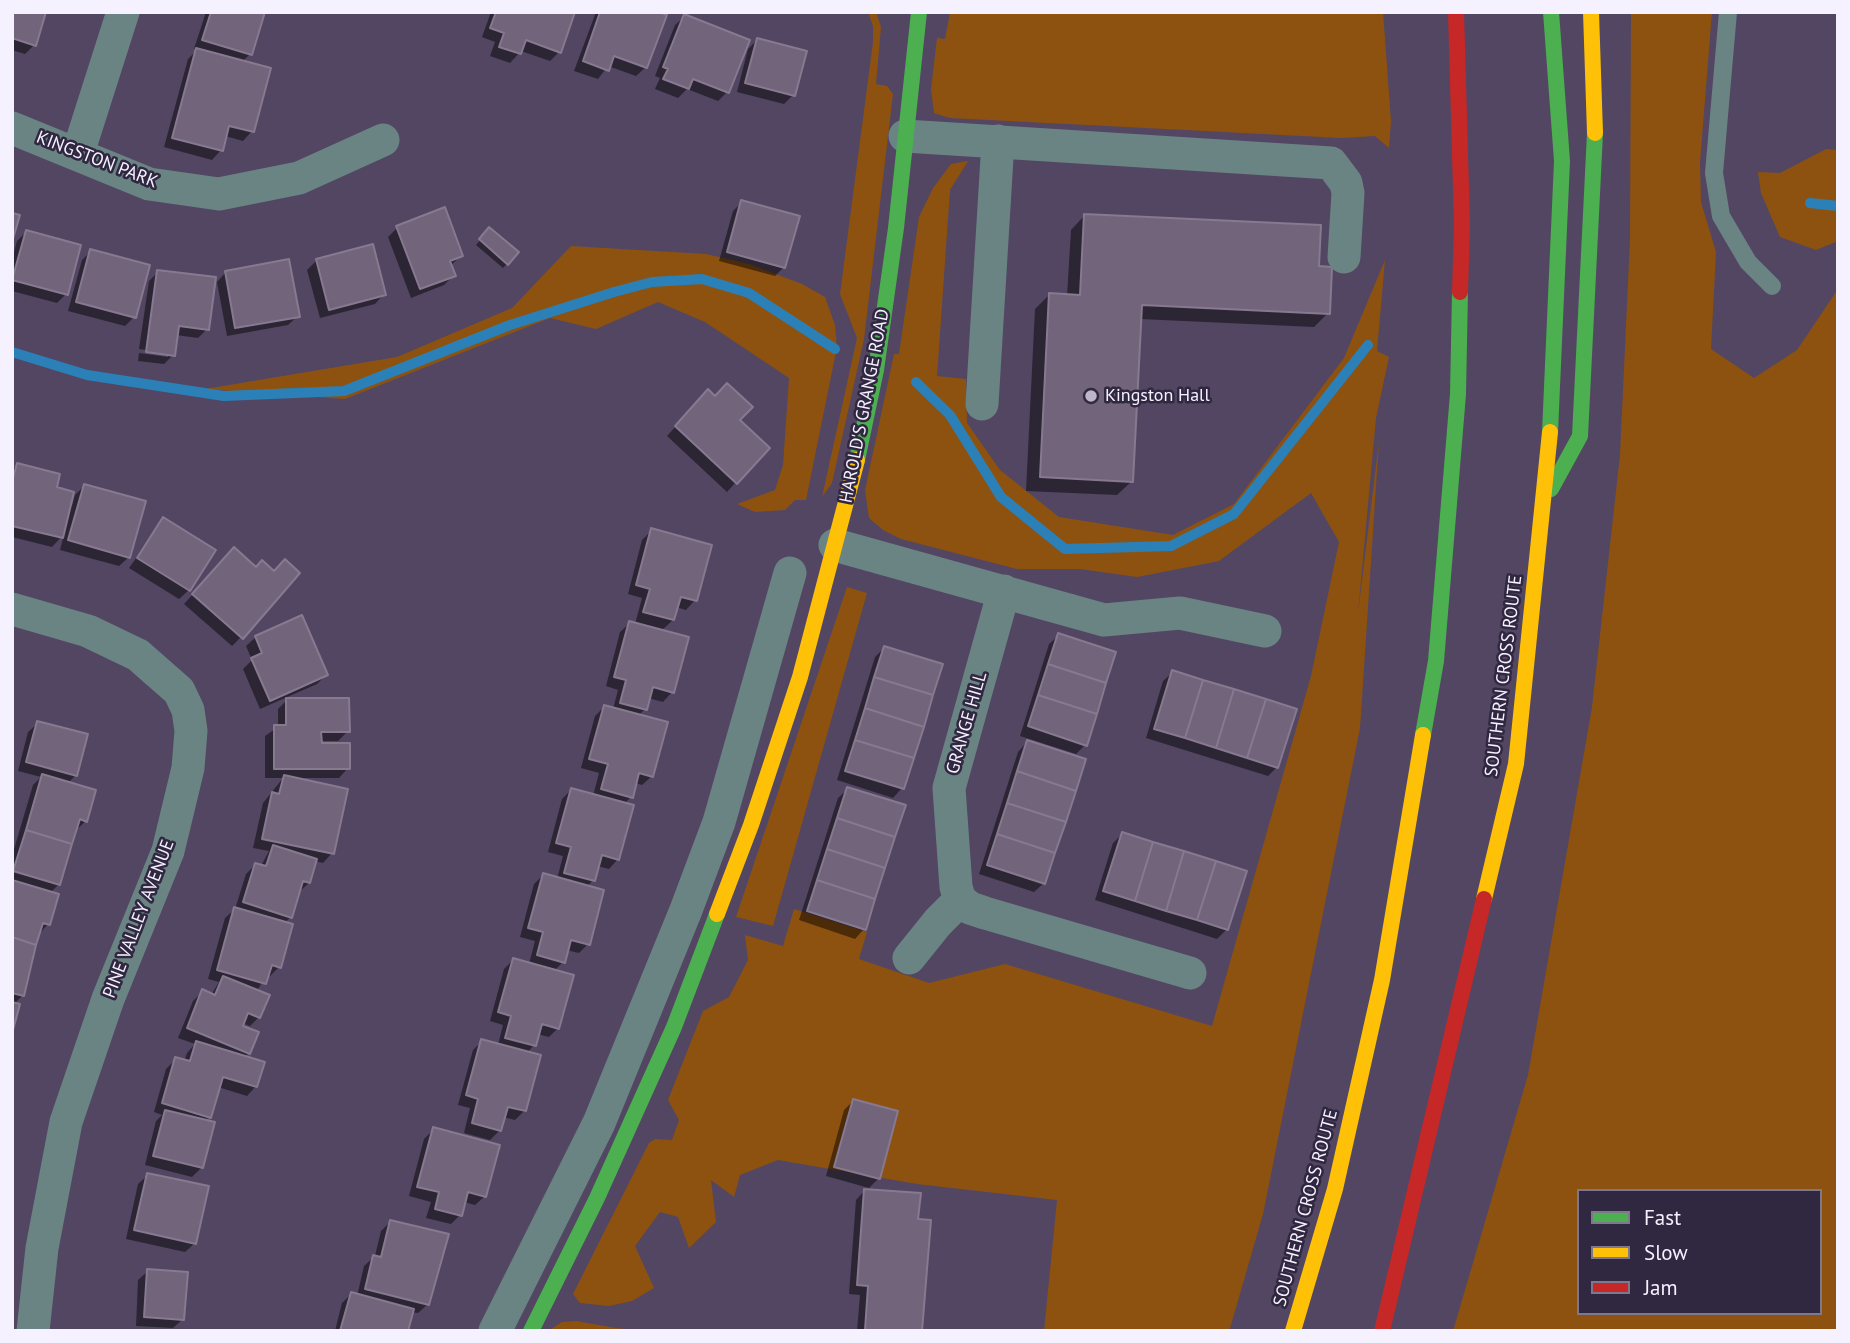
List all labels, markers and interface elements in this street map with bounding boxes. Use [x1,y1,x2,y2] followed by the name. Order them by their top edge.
[33,127,161,193] street label: KINGSTON PARK
[836,307,894,505] street label: HAROLD'S GRANGE ROAD
[1105,385,1210,407] place label: Kingston Hall
[1083,388,1099,404] marker: Kingston Hall
[1481,574,1527,778] street label: SOUTHERN CROSS ROUTE
[942,669,992,777] street label: GRANGE HILL
[99,837,179,1001] street label: PINE VALLEY AVENUE
[1269,1107,1343,1309] street label: SOUTHERN CROSS ROUTE
[1577,1189,1822,1315] legend
[1644,1204,1681,1231] text: Fast
[1644,1239,1688,1266] text: Slow
[1644,1274,1678,1301] text: Jam

